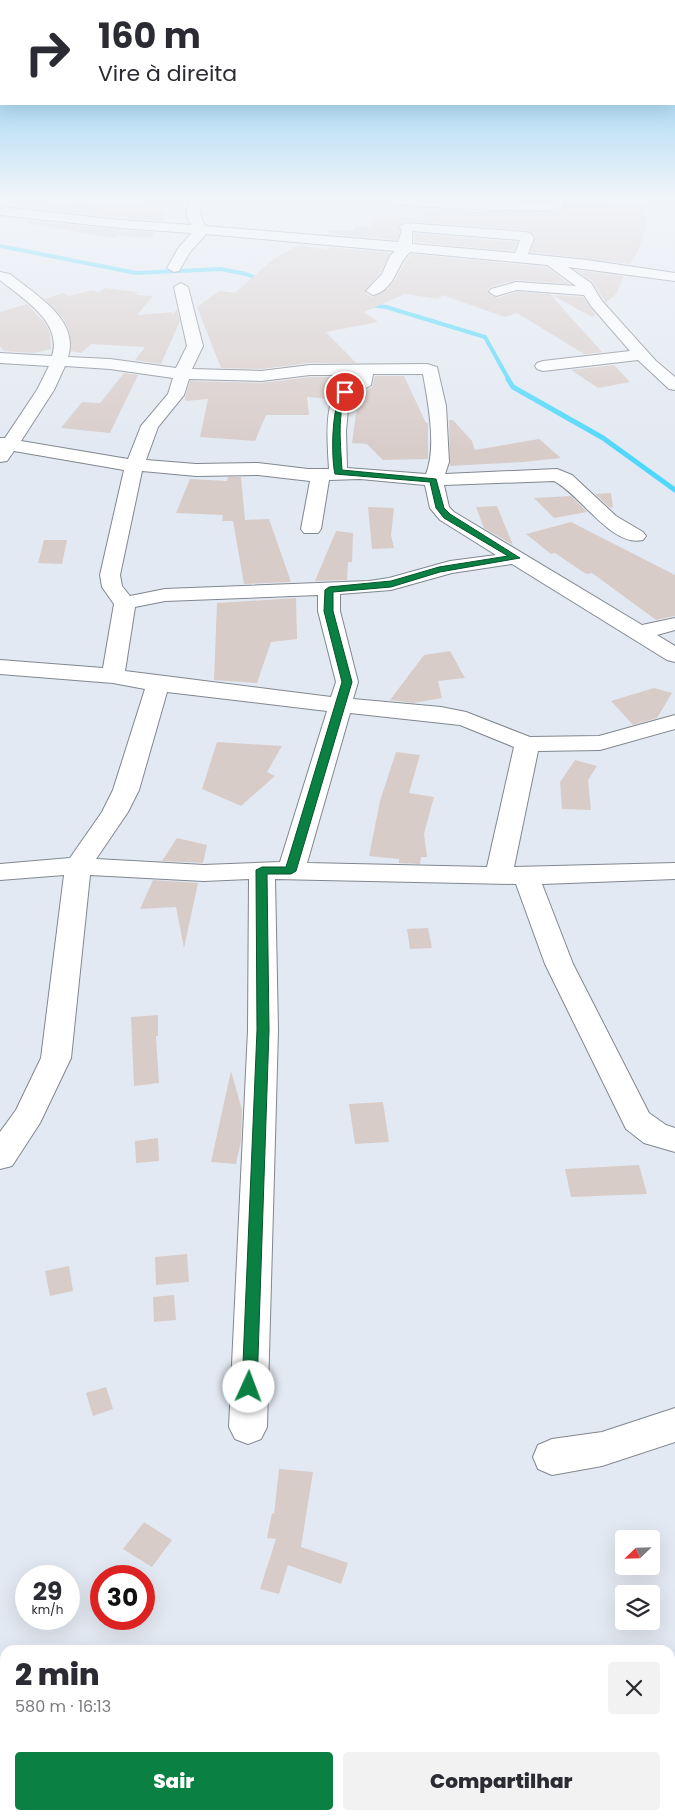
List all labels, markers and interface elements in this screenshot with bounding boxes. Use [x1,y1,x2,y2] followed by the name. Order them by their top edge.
[98,11,201,60] text: 160 m
[15,20,80,85] icon: right
[98,58,237,89] text: Vire à direita
[324,371,366,413] pin
[331,378,359,406] icon: arrive
[222,1360,274,1412] position arrow
[615,1530,660,1575] north arrow
[615,1530,660,1630] map controls
[90,1565,155,1630] speed limit sign: 30
[33,1574,62,1609] text: 29
[615,1585,660,1630] button: layers
[32,1601,63,1618] text: km/h
[15,1653,100,1696] text: 2 min
[608,1662,660,1714] button: close
[15,1695,111,1718] text: 580 m · 16:13
[15,1752,333,1810] button: Sair
[343,1752,660,1810] button: Compartilhar

